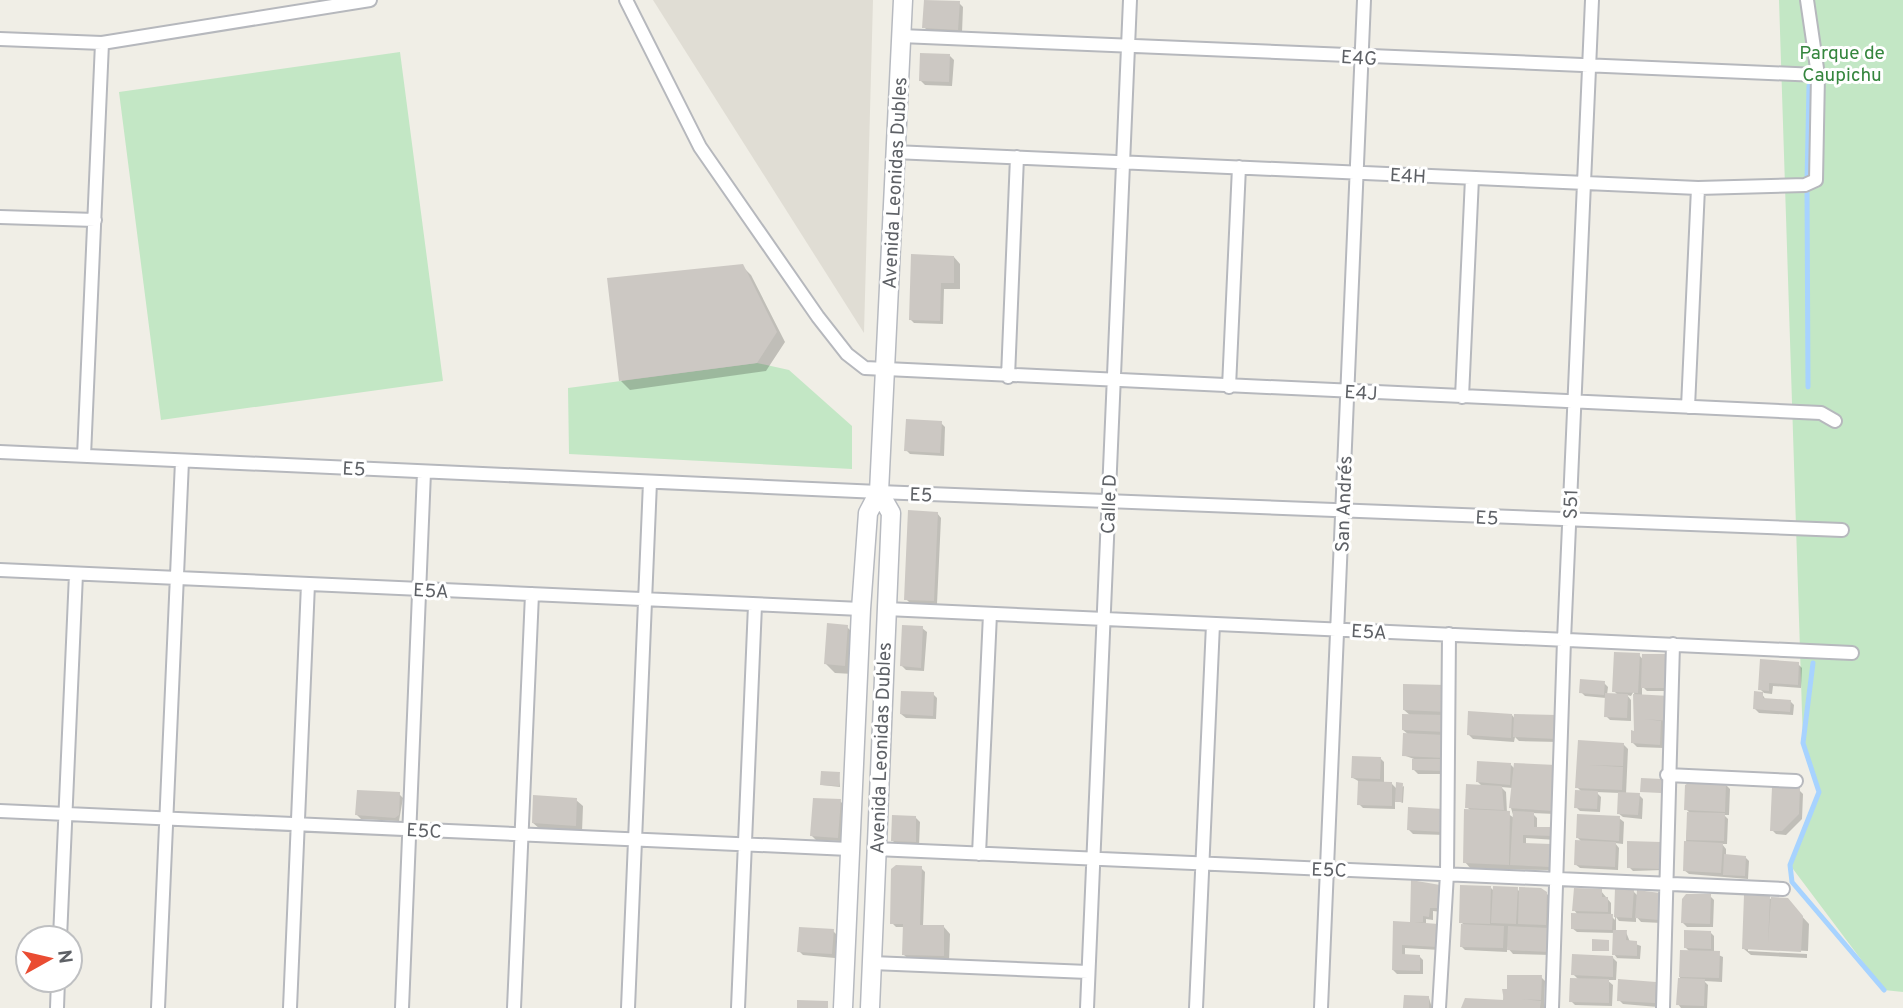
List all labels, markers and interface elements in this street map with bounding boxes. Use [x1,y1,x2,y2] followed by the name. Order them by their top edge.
[1799,42,1885,88] park label: Parque de Caupichu
[1340,46,1378,72] street label: E4G
[878,77,914,290] street label: Avenida Leonidas Dubles
[1389,164,1427,190] street label: E4H
[1344,381,1378,407] street label: E4J
[1331,455,1359,553] street label: San Andrés
[342,457,366,483] street label: E5
[1097,474,1123,534] street label: Calle D
[909,484,933,508] street label: E5
[1559,489,1585,520] street label: S51
[1475,506,1499,532] street label: E5
[412,579,449,605] street label: E5A
[1350,620,1387,646] street label: E5A
[866,642,898,855] street label: Avenida Leonidas Dubles
[406,819,442,845] street label: E5C
[1311,858,1347,884] street label: E5C
[14,924,84,994] north arrow
[51,948,77,965] text: N

